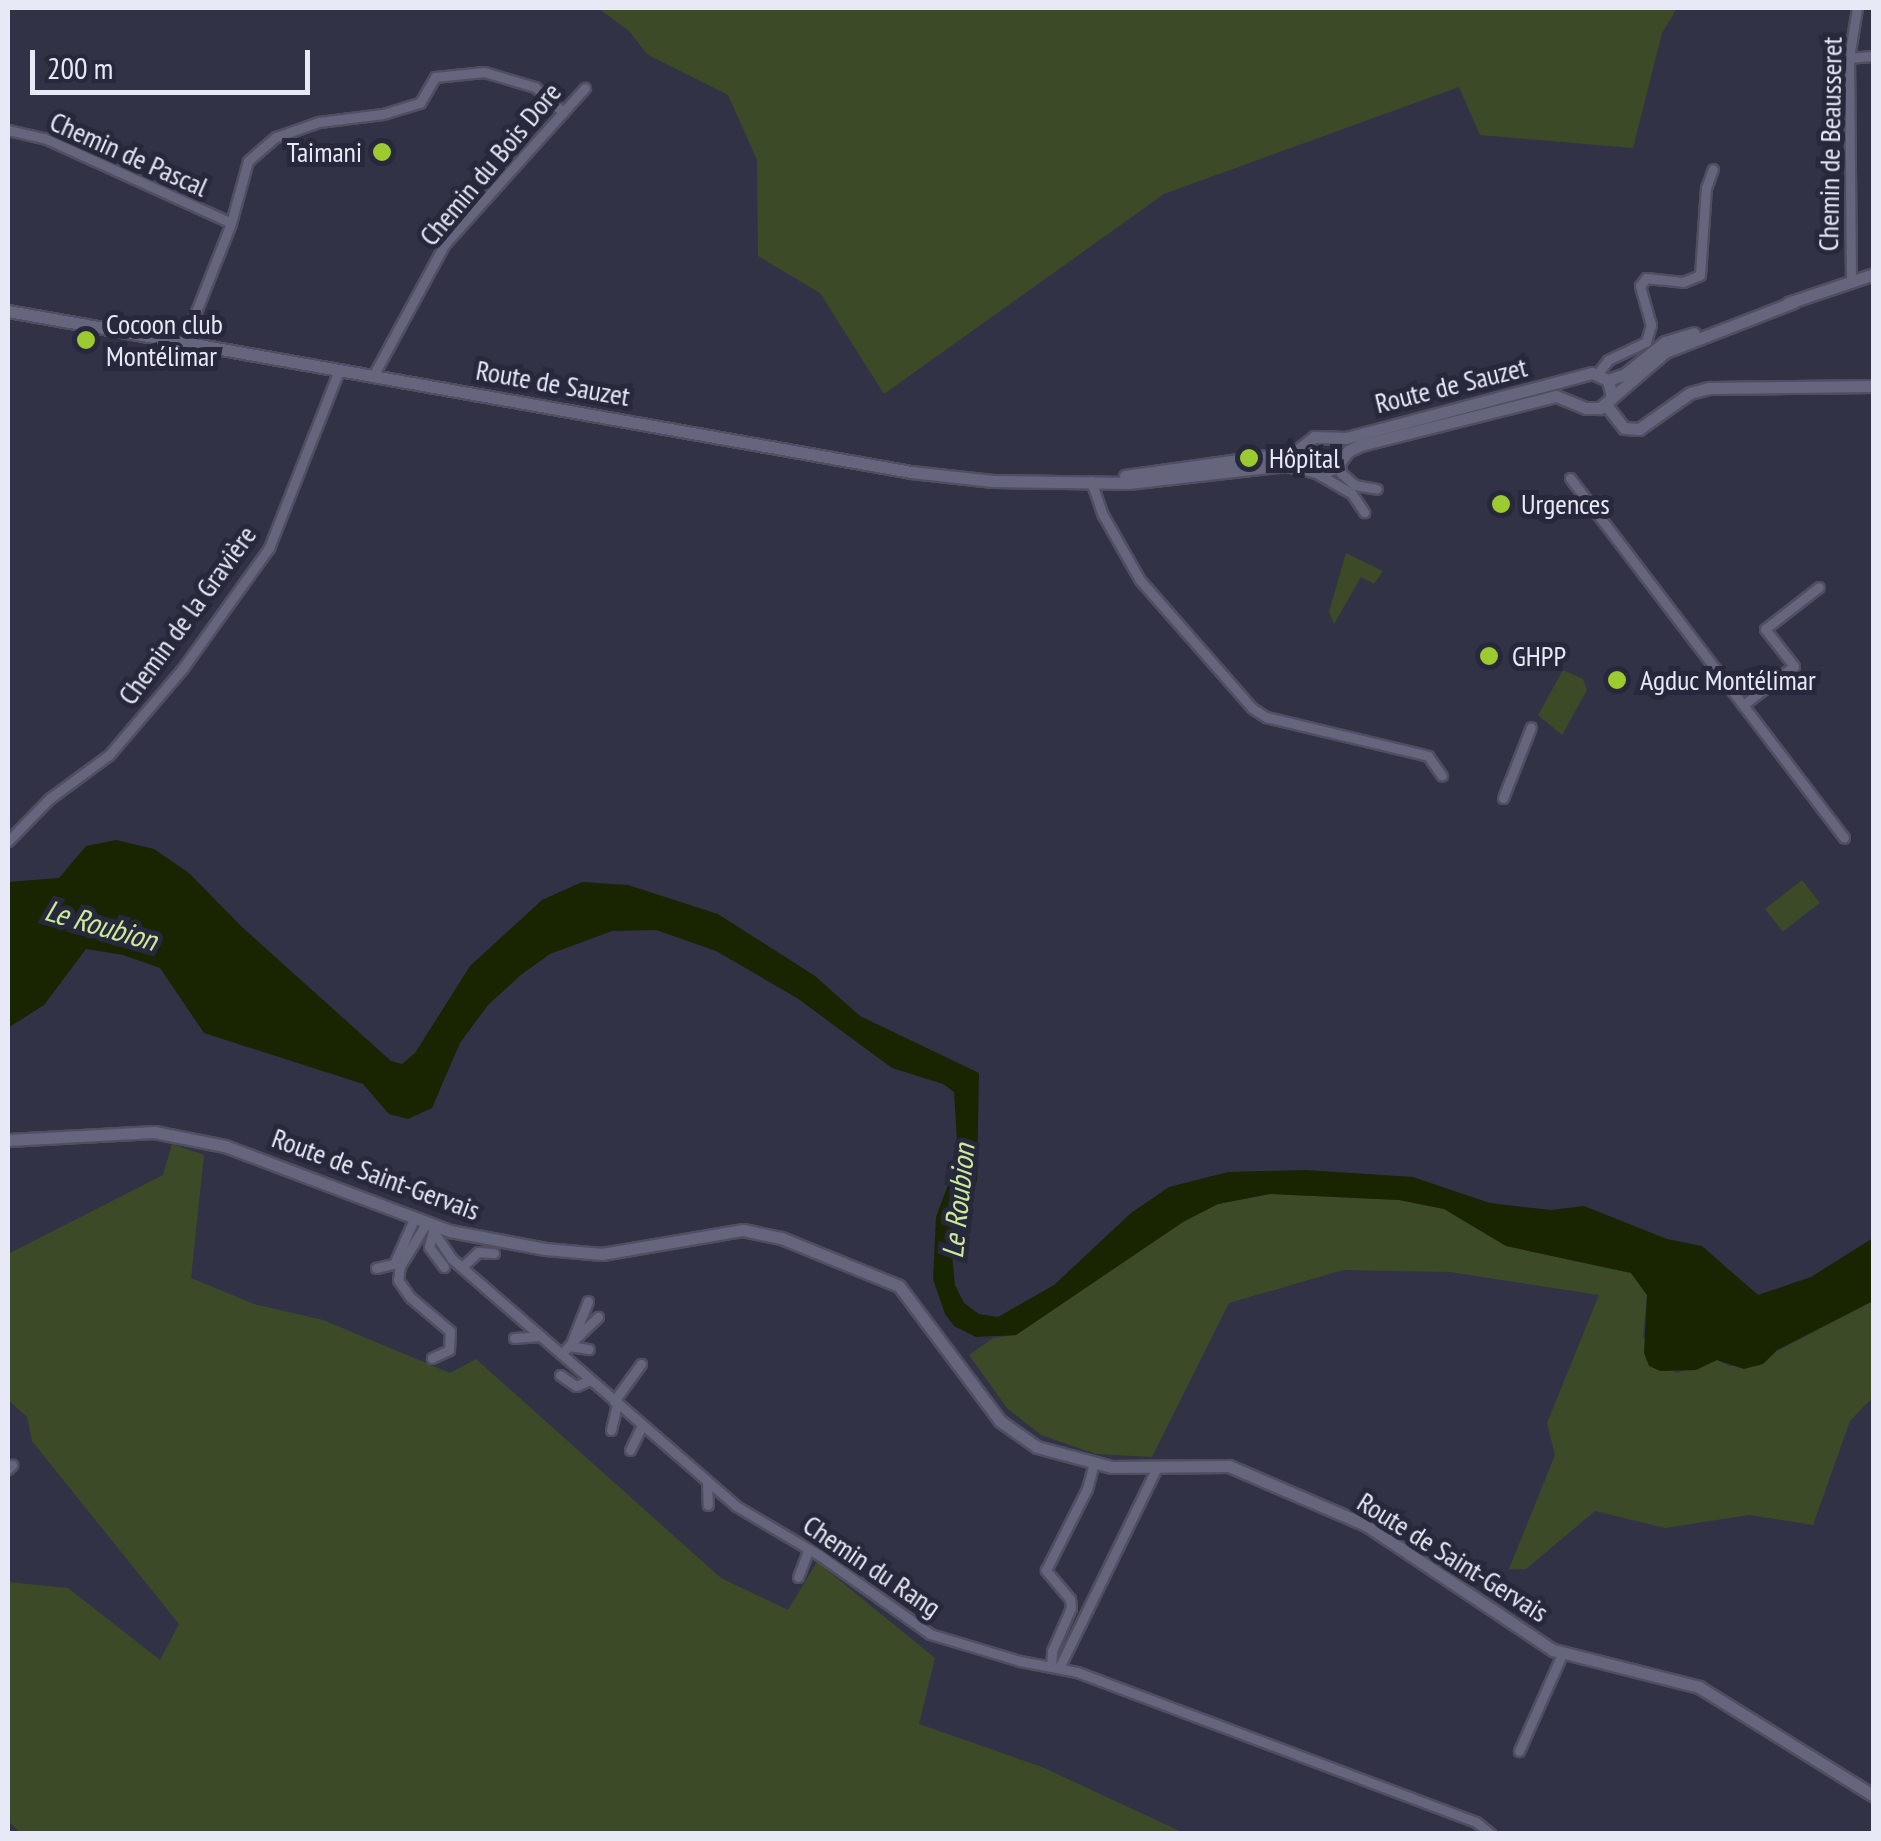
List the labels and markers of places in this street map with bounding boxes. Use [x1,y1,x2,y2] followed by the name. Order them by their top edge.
[287,135,362,169] place label: Taimani
[371,141,393,163] marker: Taimani
[106,307,223,373] place label: Cocoon club Montélimar
[75,329,97,351] marker: Cocoon club Montélimar
[1269,441,1340,475] place label: Hôpital
[1238,447,1260,469] marker: Hôpital
[1521,487,1610,521] place label: Urgences
[1490,493,1512,515] marker: Urgences
[1512,639,1566,673] place label: GHPP
[1476,643,1502,669] marker: GHPP
[1640,663,1816,697] place label: Agduc Montélimar
[1604,667,1630,693] marker: Agduc Montélimar

